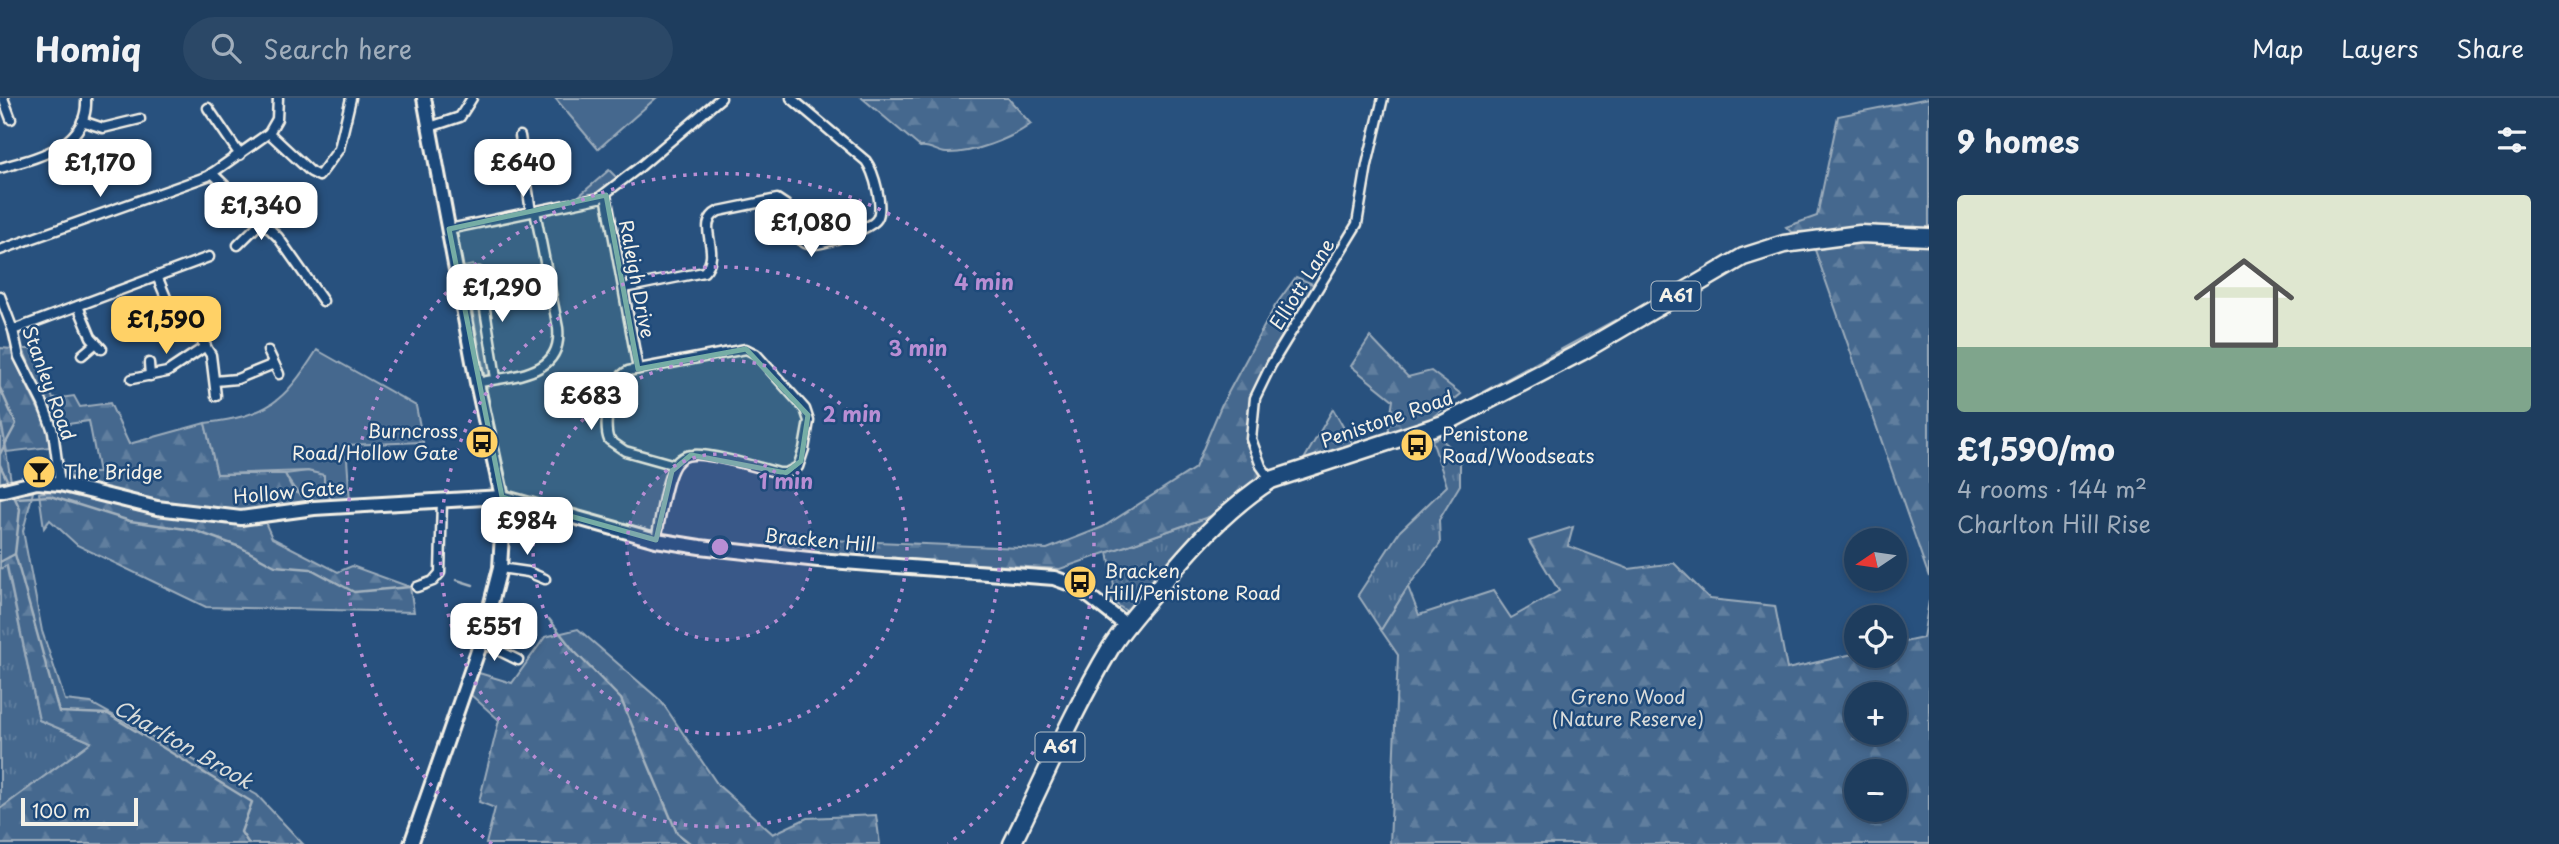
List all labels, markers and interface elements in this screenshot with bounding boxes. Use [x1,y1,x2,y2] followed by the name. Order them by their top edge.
[183,17,673,80] search box
[35,23,141,73] text: Homiq
[207,29,245,67] icon: search
[263,29,412,68] text: Search here
[2252,30,2303,66] text: Map
[2341,30,2418,66] text: Layers
[2456,30,2524,66] text: Share
[1957,118,2079,163] text: 9 homes
[2493,121,2531,159] icon: filters
[43,140,157,199] pin: £1,170
[482,140,564,199] pin: £640
[64,144,136,179] text: £1,170
[490,144,556,179] text: £640
[204,183,318,242] pin: £1,340
[220,187,302,222] text: £1,340
[754,200,868,259] pin: £1,080
[771,204,851,239] text: £1,080
[613,217,663,340] street label: Raleigh Drive
[1262,232,1340,335] street label: Elliott Lane
[2181,240,2307,366] icon: home
[445,264,559,324] pin: £1,290
[954,265,1014,297] text: 4 min
[463,269,541,304] text: £1,290
[1652,281,1700,310] road number: A61
[109,296,223,356] pin: £1,590
[127,301,205,336] text: £1,590
[16,321,84,444] street label: Stanley Road
[888,331,948,363] text: 3 min
[550,372,632,432] pin: £683
[560,377,622,412] text: £683
[1317,382,1457,454] street label: Penistone Road
[823,397,881,429] text: 2 min
[292,416,458,466] place label: Burncross Road/Hollow Gate
[1442,419,1594,469] place label: Penistone Road/Woodseats
[463,423,501,461] bus stop icon: Burncross Road/Hollow Gate
[1398,426,1436,464] bus stop icon: Penistone Road/Woodseats
[1957,426,2115,471] text: £1,590/mo
[20,453,58,491] bar icon: The Bridge
[64,457,163,485] place label: The Bridge
[759,464,813,496] text: 1 min
[1957,471,2147,506] text: 4 rooms · 144 m²
[232,472,346,510] street label: Hollow Gate
[486,498,568,557] pin: £984
[497,502,557,537] text: £984
[1957,506,2151,541] text: Charlton Hill Rise
[763,520,877,558] street label: Bracken Hill
[1844,528,1908,592] north arrow
[1844,528,1907,822] map controls
[708,535,732,559] centre of rings
[1104,556,1281,606] place label: Bracken Hill/Penistone Road
[1061,563,1099,601] bus stop icon: Bracken Hill/Penistone Road
[453,603,535,663] pin: £551
[1844,605,1907,668] button: locate
[466,608,522,643] text: £551
[1552,682,1704,732] park label: Greno Wood (Nature Reserve)
[1844,682,1907,745] button: +
[108,690,260,797] water label: Charlton Brook
[1036,732,1084,762] road number: A61
[1844,759,1907,822] button: −
[21,795,138,827] scale bar
[32,796,90,824] text: 100 m

